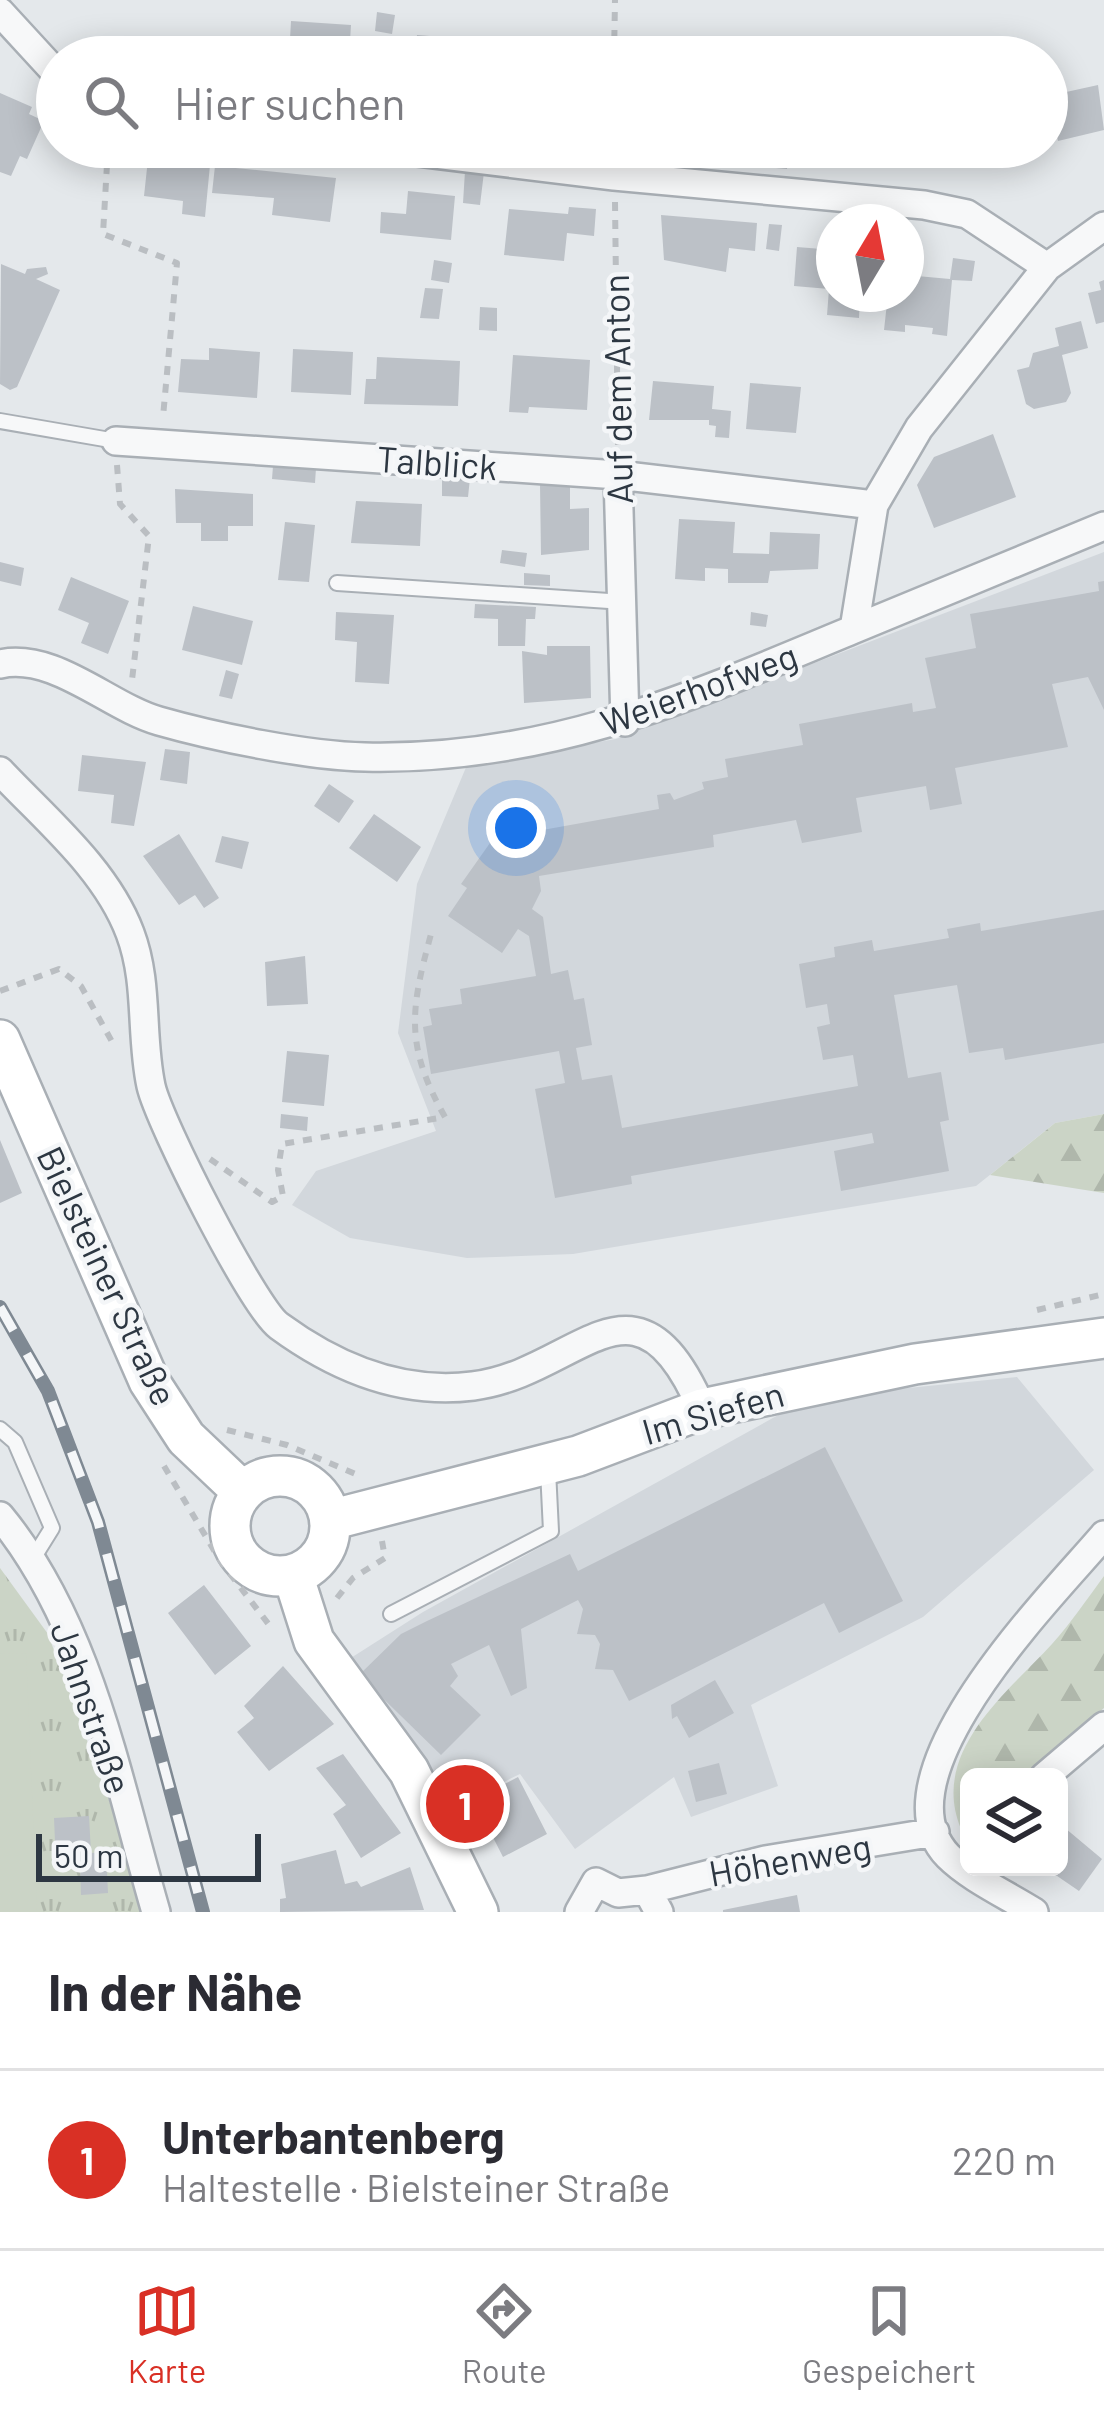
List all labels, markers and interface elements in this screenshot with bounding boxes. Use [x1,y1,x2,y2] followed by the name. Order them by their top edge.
[36,36,1068,168] search box
[78,69,144,135] icon: search
[174,75,406,129] text: Hier suchen
[816,204,924,312] north arrow
[593,274,640,504] street label: Auf dem Anton
[375,436,499,487] street label: Talblick
[594,632,802,743] street label: Weierhofweg
[486,798,546,858] your location
[30,1139,187,1412] street label: Bielsteiner Straße
[637,1371,788,1452] street label: Im Siefen
[43,1616,142,1799] street label: Jahnstraße
[426,1759,504,1849] pin: 1
[960,1768,1068,1876] map controls
[960,1768,1068,1876] button: layers
[705,1823,874,1894] street label: Höhenweg
[36,1828,261,1881] scale bar
[54,1835,124,1875] text: 50 m
[48,1960,302,2021] text: In der Nähe
[162,2109,504,2163] text: Unterbantenberg
[80,2136,94,2183] text: 1
[952,2136,1056,2183] text: 220 m
[162,2163,670,2210] text: Haltestelle · Bielsteiner Straße
[128,2278,206,2390] tab: Karte
[462,2278,547,2390] tab: Route
[802,2278,976,2390] tab: Gespeichert

